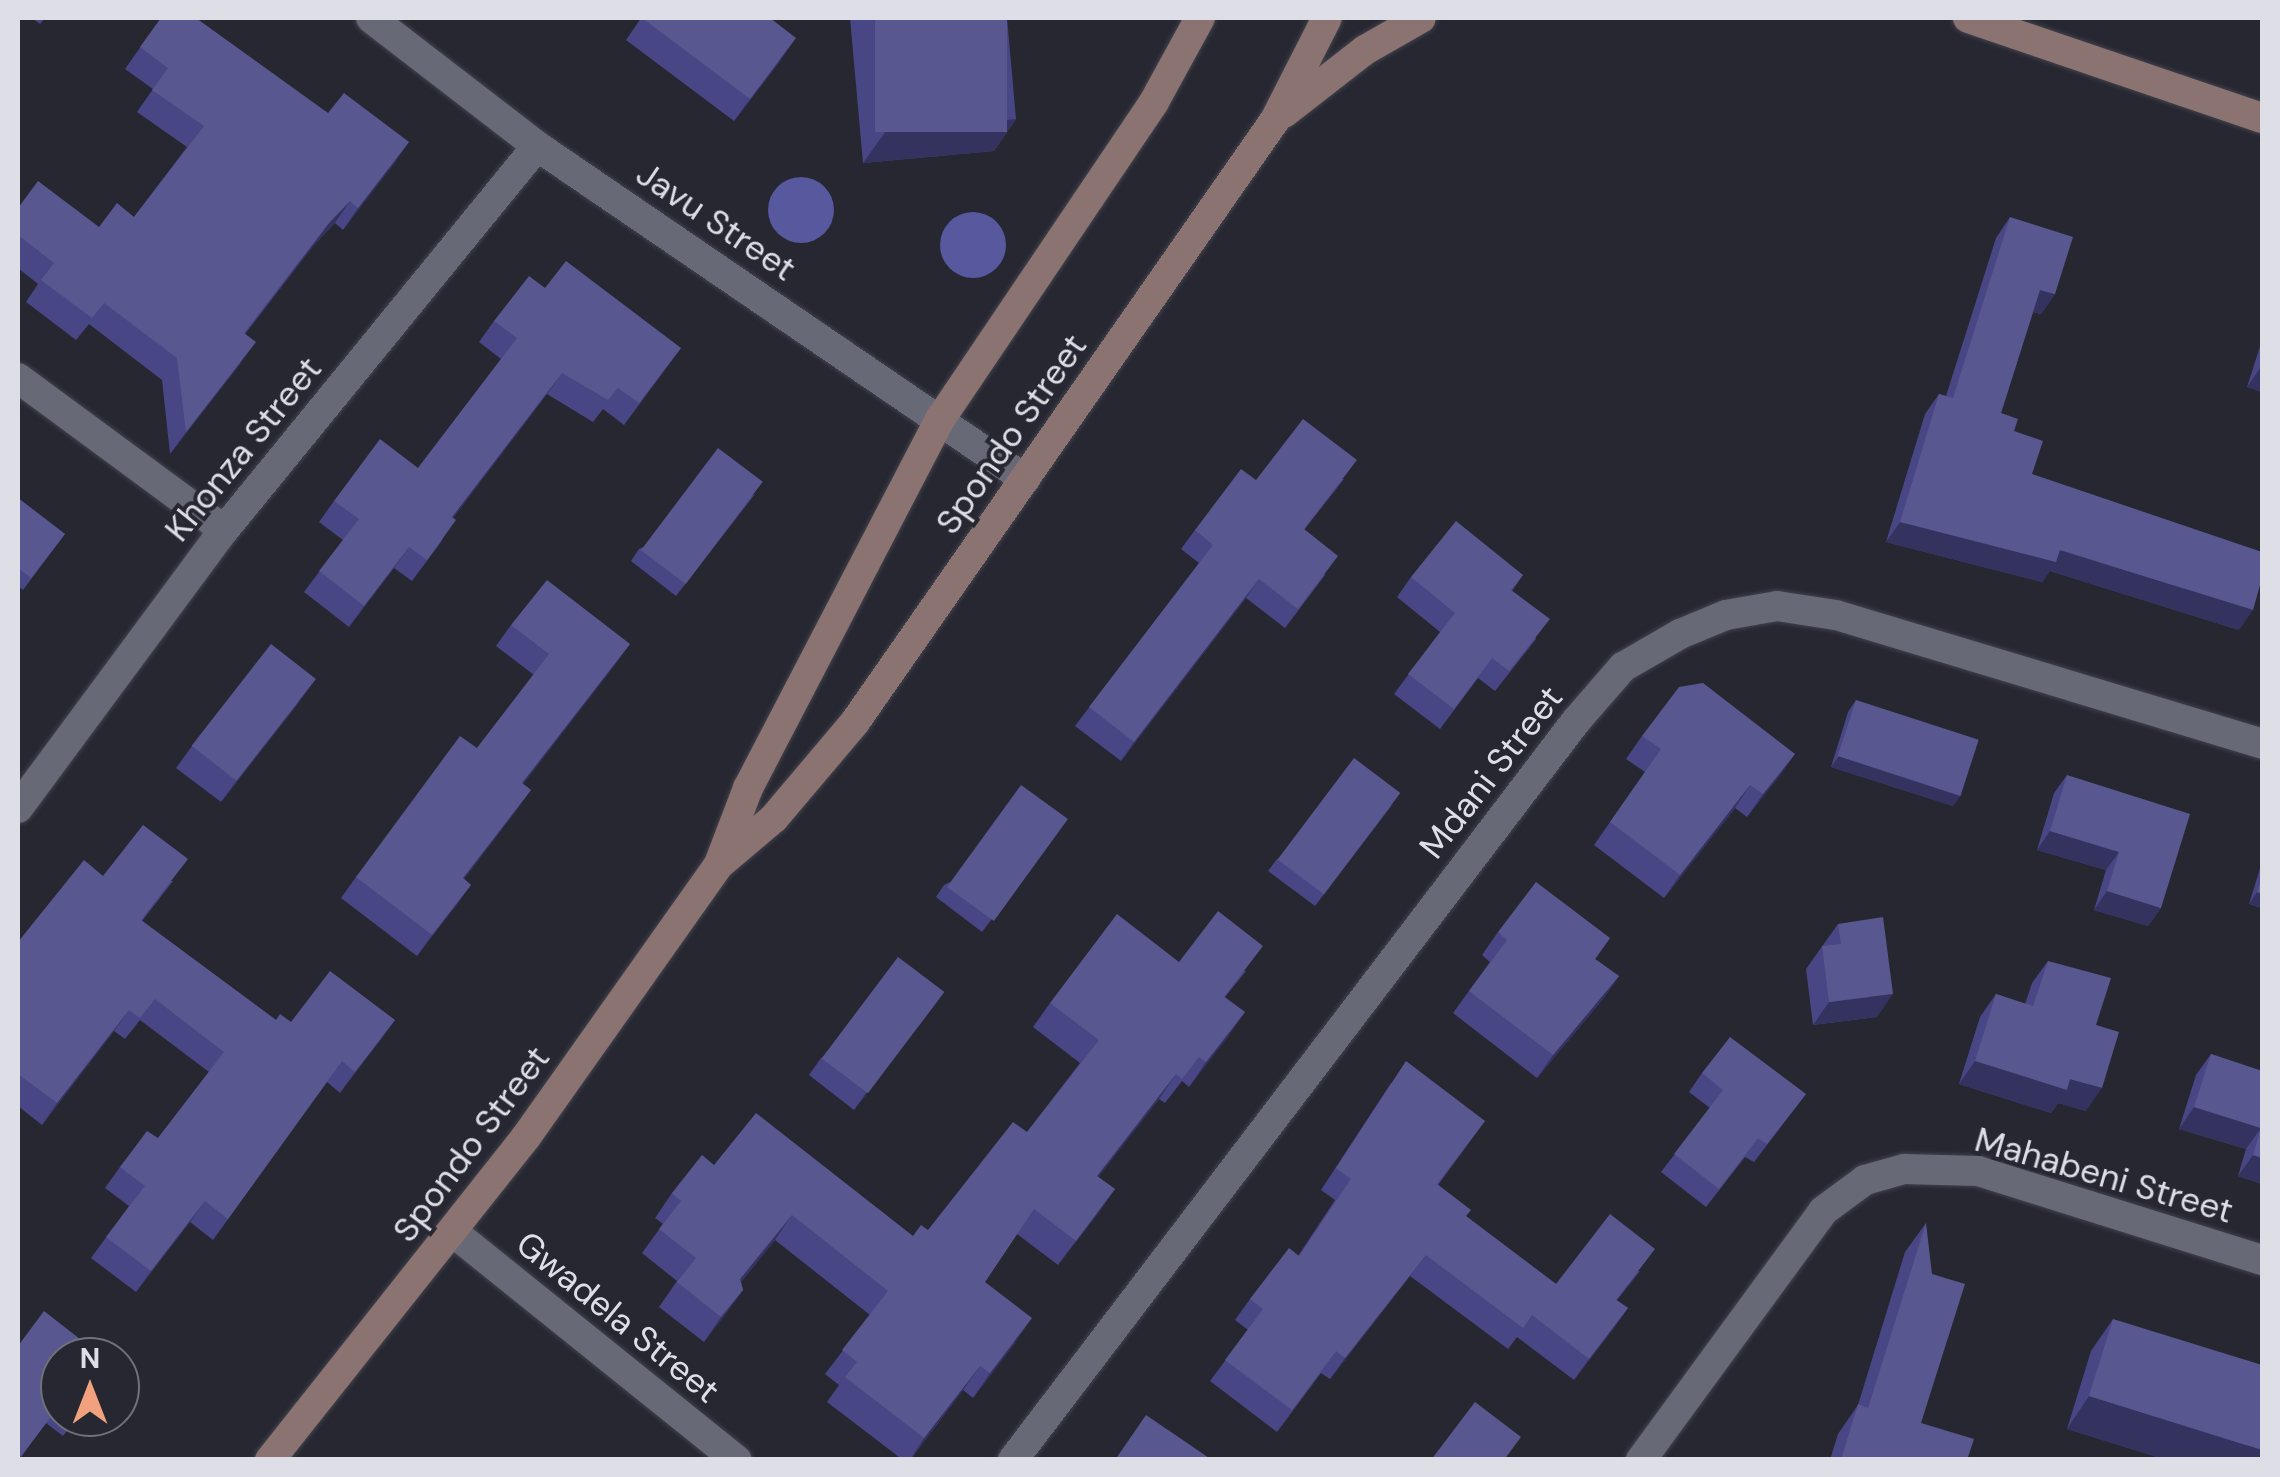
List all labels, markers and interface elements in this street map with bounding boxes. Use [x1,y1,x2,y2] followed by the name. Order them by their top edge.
[628,152,804,290] street label: Javu Street
[927,326,1095,542] street label: Spondo Street
[156,348,330,550] street label: Khonza Street
[1411,677,1571,867] street label: Mdani Street
[384,1038,558,1250] street label: Spondo Street
[1970,1118,2238,1232] street label: Mahabeni Street
[508,1222,728,1412] street label: Gwadela Street
[40,1337,140,1437] north arrow
[80,1340,100,1377] text: N

